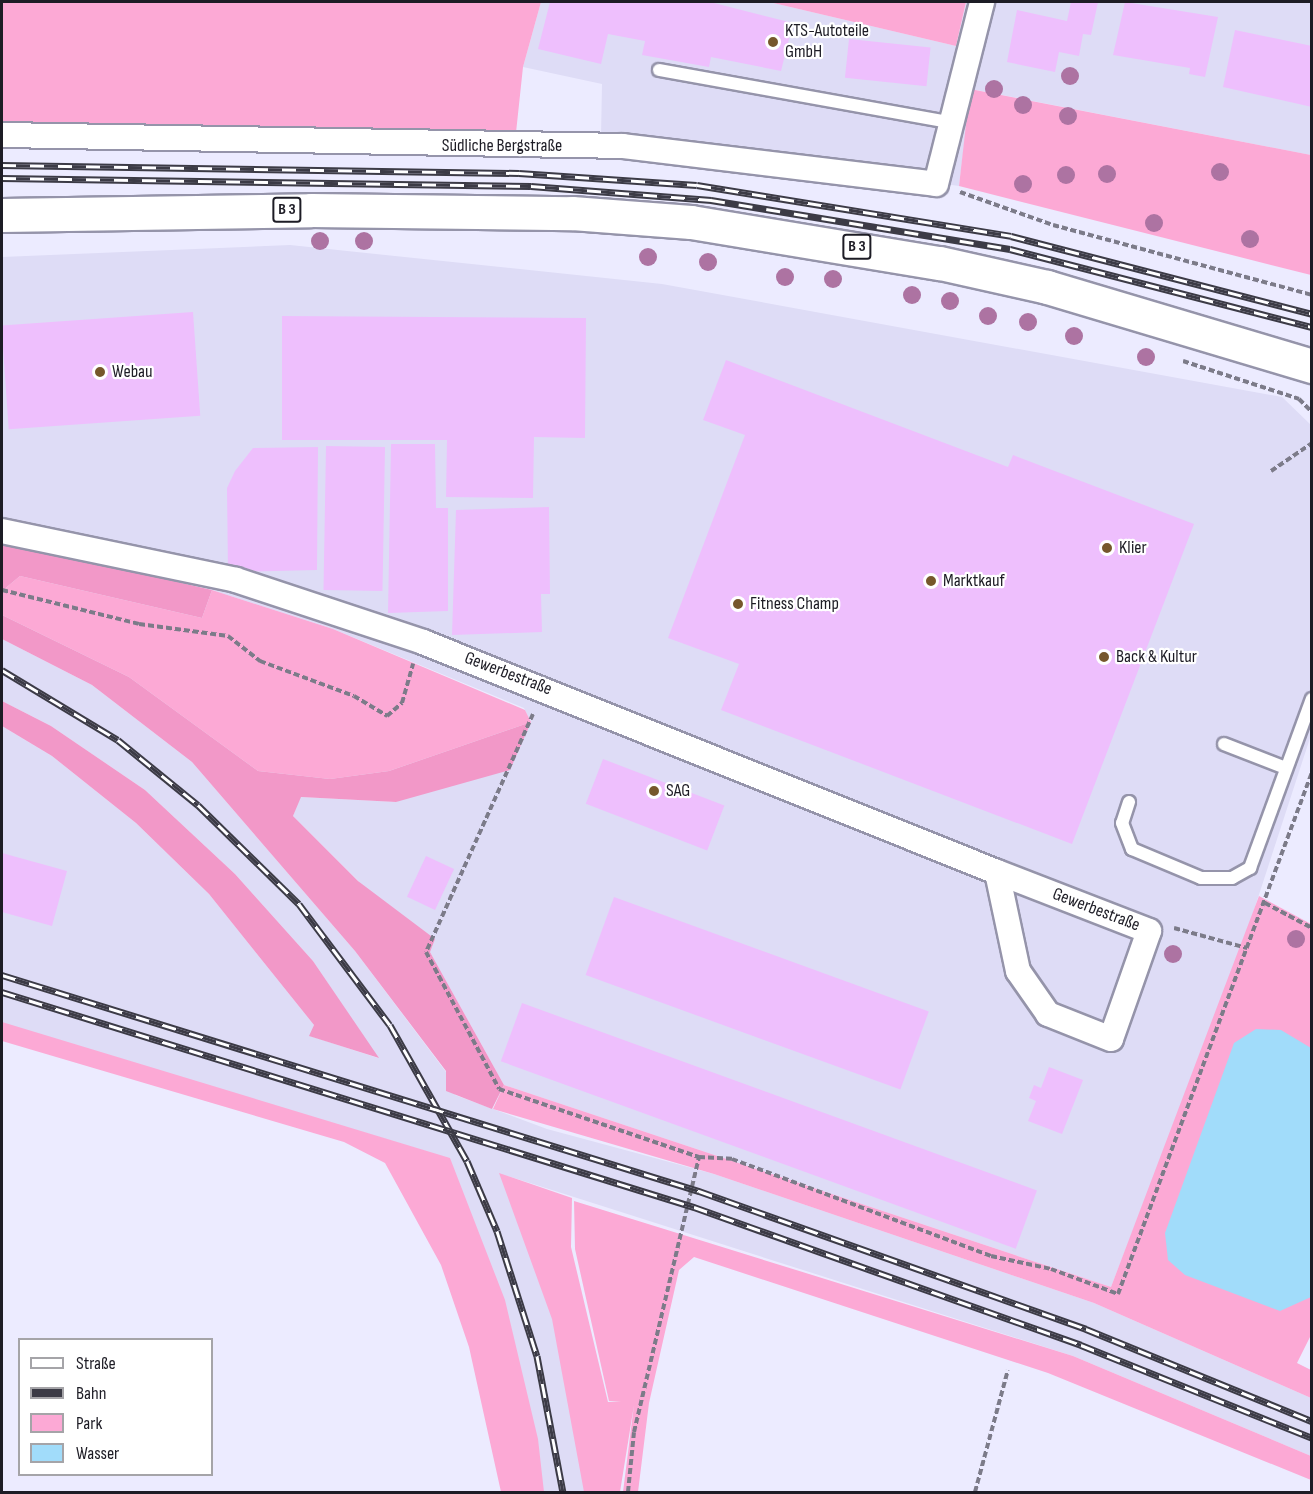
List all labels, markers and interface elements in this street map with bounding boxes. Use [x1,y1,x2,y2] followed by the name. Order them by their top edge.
[785,21,869,63] place label: KTS-Autoteile GmbH
[766,35,780,49] marker: KTS-Autoteile GmbH
[442,135,562,157] street label: Südliche Bergstraße
[272,197,302,223] road number: B 3
[842,234,872,260] road number: B 3
[112,361,153,383] place label: Webau
[93,365,107,379] marker: Webau
[1119,537,1147,559] place label: Klier
[1100,541,1114,555] marker: Klier
[943,570,1005,592] place label: Marktkauf
[924,574,938,588] marker: Marktkauf
[750,593,839,615] place label: Fitness Champ
[731,597,745,611] marker: Fitness Champ
[1116,646,1197,668] place label: Back & Kultur
[461,647,555,701] street label: Gewerbestraße
[1097,650,1111,664] marker: Back & Kultur
[666,780,690,802] place label: SAG
[647,784,661,798] marker: SAG
[1049,883,1143,937] street label: Gewerbestraße
[18,1338,213,1476] legend
[76,1353,116,1374] text: Straße
[76,1383,106,1404] text: Bahn
[76,1413,102,1434] text: Park
[76,1443,119,1464] text: Wasser

